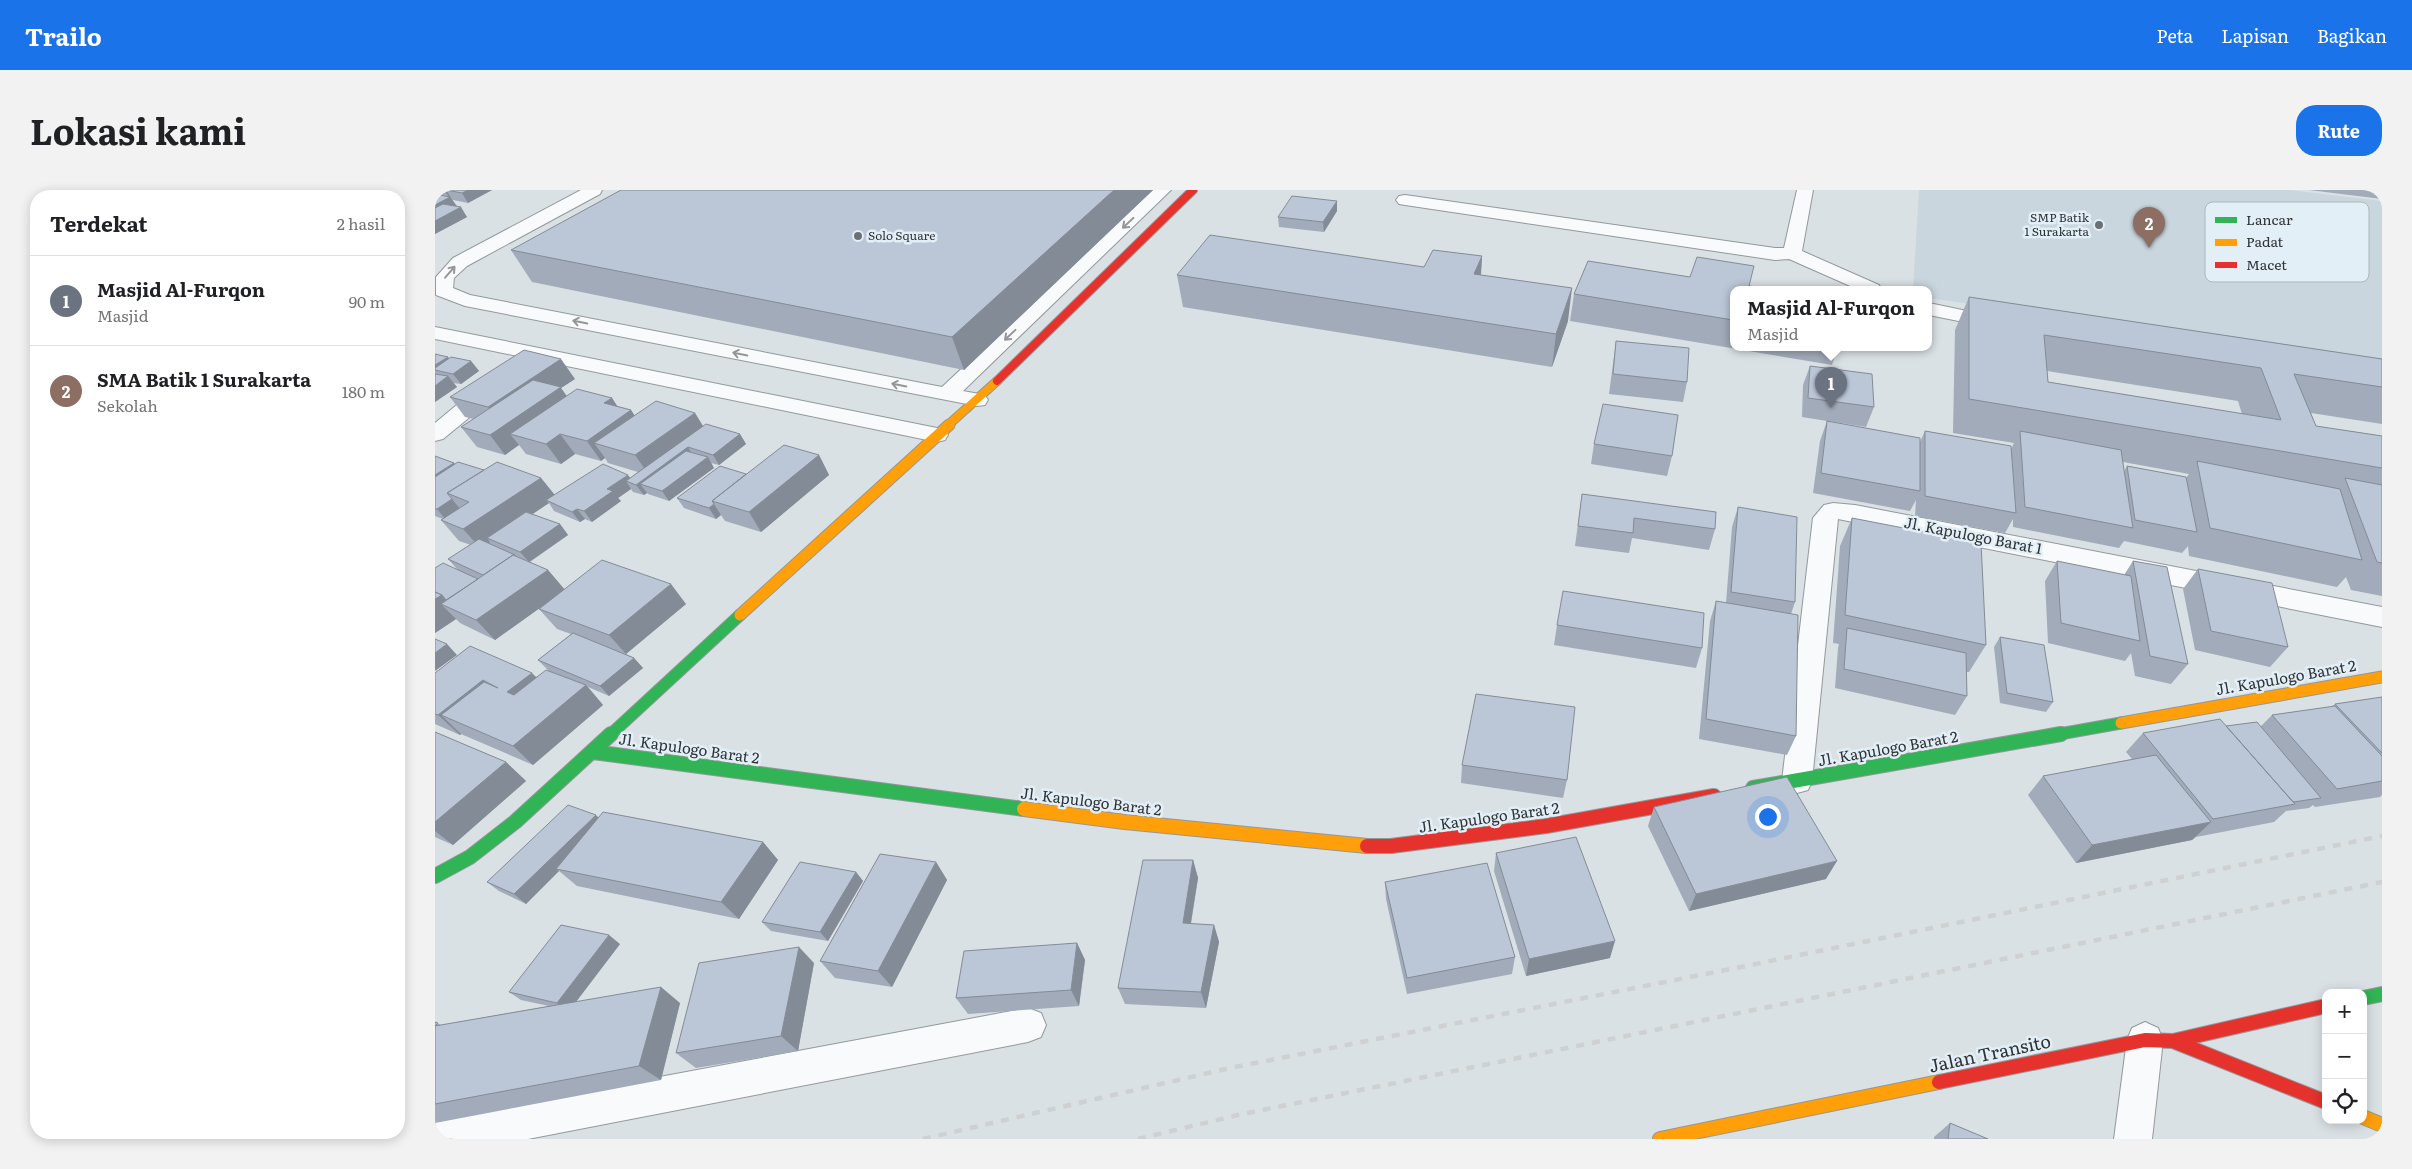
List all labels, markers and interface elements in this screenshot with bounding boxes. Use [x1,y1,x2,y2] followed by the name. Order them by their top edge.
[25,18,102,53] text: Trailo
[2157,22,2193,49] text: Peta
[2221,22,2289,49] text: Lapisan
[2317,22,2387,49] text: Bagikan
[30,104,246,156] text: Lokasi kami
[2296,105,2382,156] button: Rute
[2205,202,2369,282] legend
[50,207,148,238] text: Terdekat
[2133,207,2165,248] pin: 2
[2024,208,2090,240] place label: SMP Batik 1 Surakarta
[2246,209,2293,229] text: Lancar
[337,211,385,235] text: 2 hasil
[1122,217,1134,229] one-way arrow
[2093,219,2105,231] marker: SMP Batik 1 Surakarta
[868,226,935,244] place label: Solo Square
[852,230,864,242] marker: Solo Square
[2246,231,2284,251] text: Padat
[2246,254,2287,274] text: Macet
[445,266,456,279] one-way arrow
[97,275,265,303] text: Masjid Al-Furqon
[1730,286,1932,351] popup
[63,289,69,313] text: 1
[349,289,385,313] text: 90 m
[1747,293,1915,321] text: Masjid Al-Furqon
[97,303,149,327] text: Masjid
[573,317,589,327] one-way arrow
[1747,321,1799,345] text: Masjid
[1003,329,1016,341] one-way arrow
[732,348,748,358] one-way arrow
[97,365,311,393] text: SMA Batik 1 Surakarta
[1815,367,1847,408] pin: 1
[62,379,70,403] text: 2
[342,379,385,403] text: 180 m
[891,380,907,389] one-way arrow
[97,393,158,417] text: Sekolah
[1902,510,2044,559] street label: Jl. Kapulogo Barat 1
[2214,653,2358,700] street label: Jl. Kapulogo Barat 2
[1816,724,1960,771] street label: Jl. Kapulogo Barat 2
[617,726,761,769] street label: Jl. Kapulogo Barat 2
[1019,780,1163,821] street label: Jl. Kapulogo Barat 2
[1417,795,1561,838] street label: Jl. Kapulogo Barat 2
[1755,804,1781,830] your location
[2322,989,2367,1124] map controls
[2322,989,2367,1034] button: +
[1926,1026,2053,1079] street label: Jalan Transito
[2322,1034,2367,1079] button: −
[2322,1079,2367,1124] button: locate

